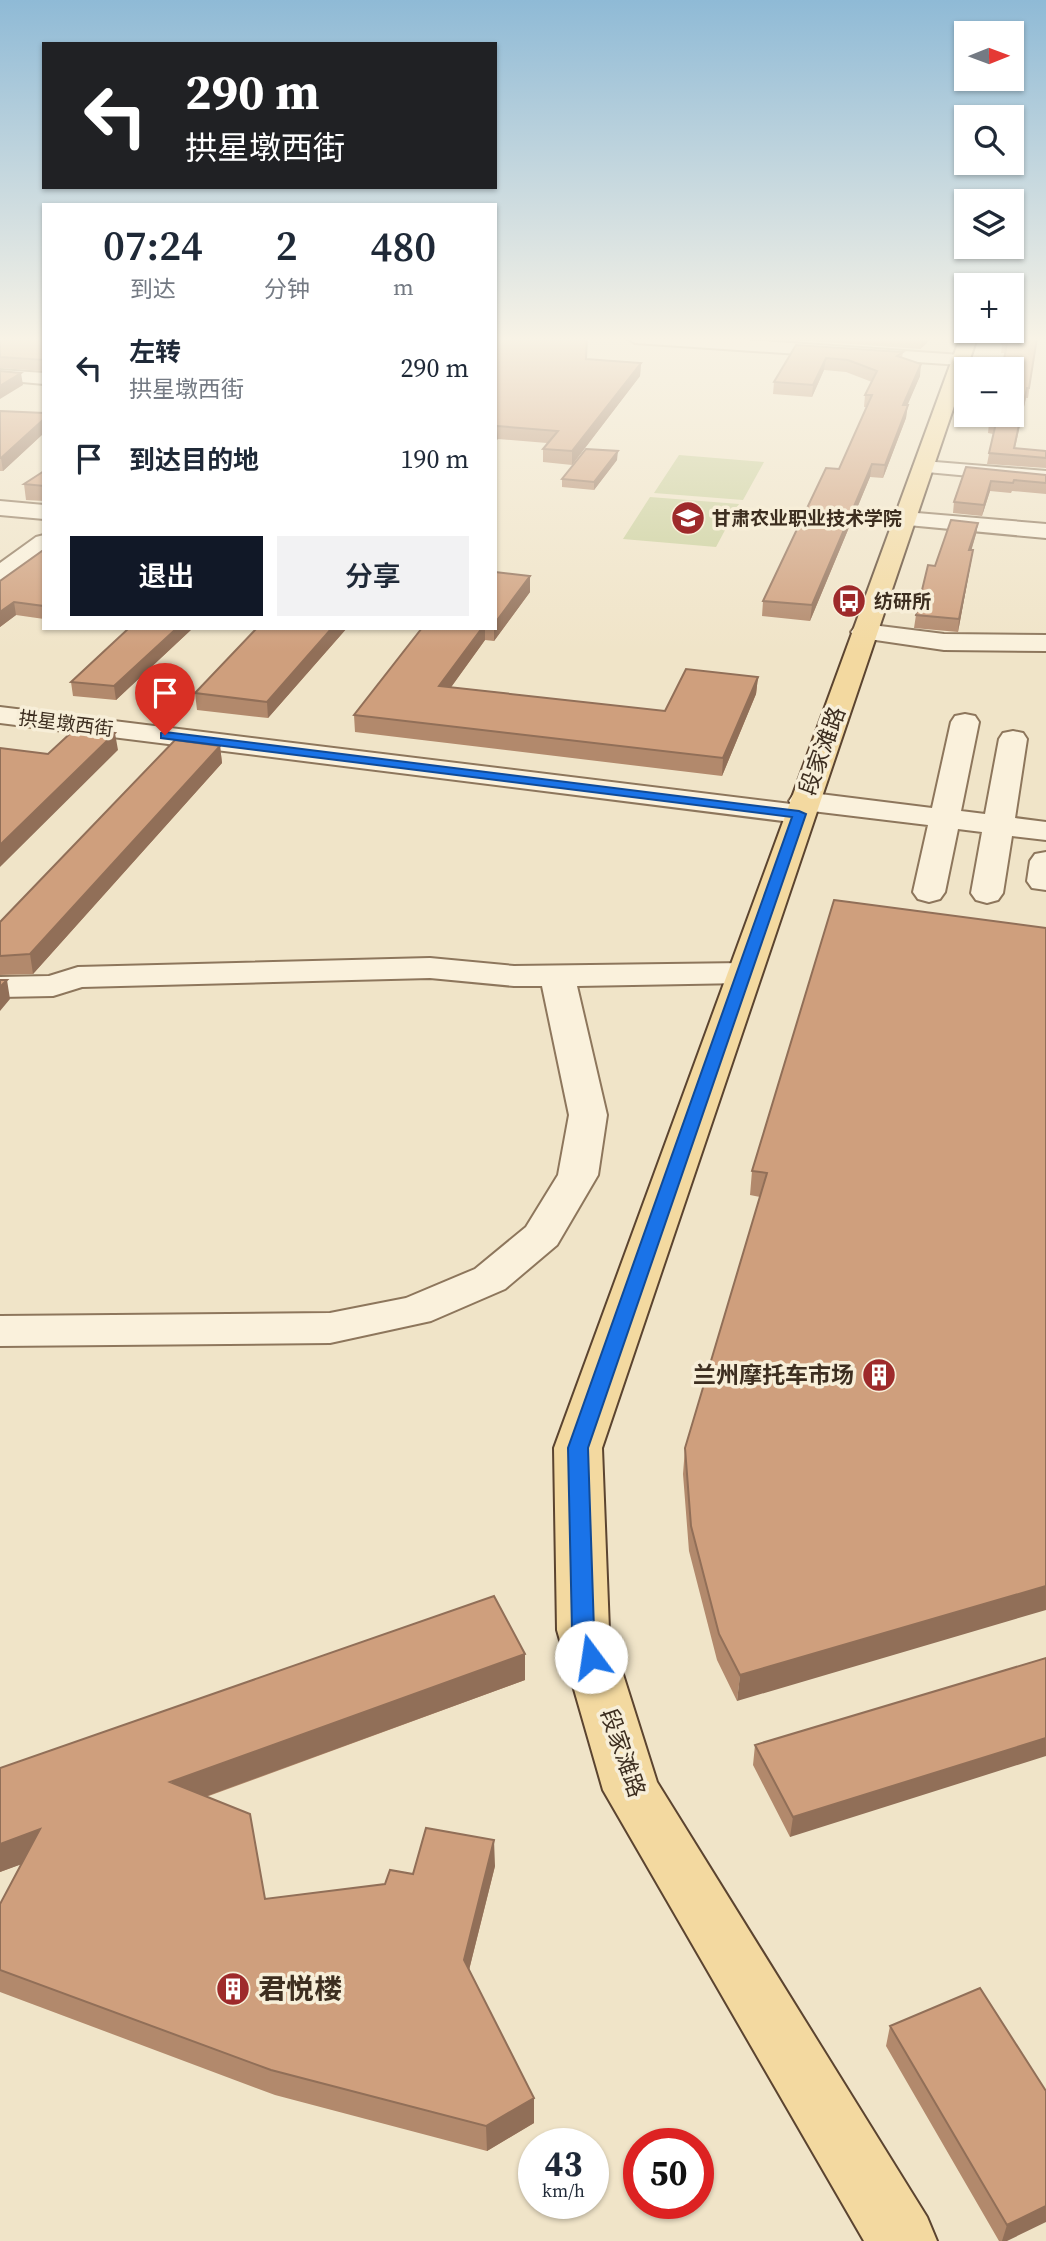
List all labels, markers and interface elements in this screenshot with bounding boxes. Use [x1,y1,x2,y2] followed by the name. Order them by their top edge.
[954,21,1024,91] north arrow
[954,21,1024,427] map controls
[185,58,320,125] text: 290 m
[70,70,161,161] icon: left
[954,105,1024,175] button: search
[185,126,345,170] text: 拱星墩西街
[954,189,1024,259] button: layers
[103,216,203,274] text: 07:24
[276,216,298,274] text: 2
[371,217,436,275] text: 480
[393,271,414,303] text: m
[130,273,176,305] text: 到达
[264,273,310,305] text: 分钟
[954,273,1024,343] button: +
[129,334,181,370] text: 左转
[70,349,108,387] icon: left
[401,350,469,386] text: 290 m
[954,357,1024,427] button: −
[129,373,244,405] text: 拱星墩西街
[70,440,108,478] icon: arrive
[401,441,469,477] text: 190 m
[129,442,259,478] text: 到达目的地
[669,499,707,537] school or university icon: 甘肃农业职业技术学院
[712,505,902,531] place label: 甘肃农业职业技术学院
[70,536,263,616] button: 退出
[277,536,469,616] button: 分享
[830,582,868,620] bus stop icon: 纺研所
[874,588,931,614] place label: 纺研所
[135,663,195,735] pin
[146,674,184,712] icon: arrive
[791,702,853,800] street label: 段家滩路
[17,704,115,742] street label: 拱星墩西街
[860,1356,898,1394] building icon: 兰州摩托车市场
[693,1359,854,1391] place label: 兰州摩托车市场
[554,1620,628,1694] position arrow
[593,1704,653,1802] street label: 段家滩路
[214,1970,252,2008] building icon: 君悦楼
[258,1970,342,2008] place label: 君悦楼
[623,2128,714,2219] speed limit sign: 50
[545,2140,582,2188] text: 43
[542,2178,585,2203] text: km/h

